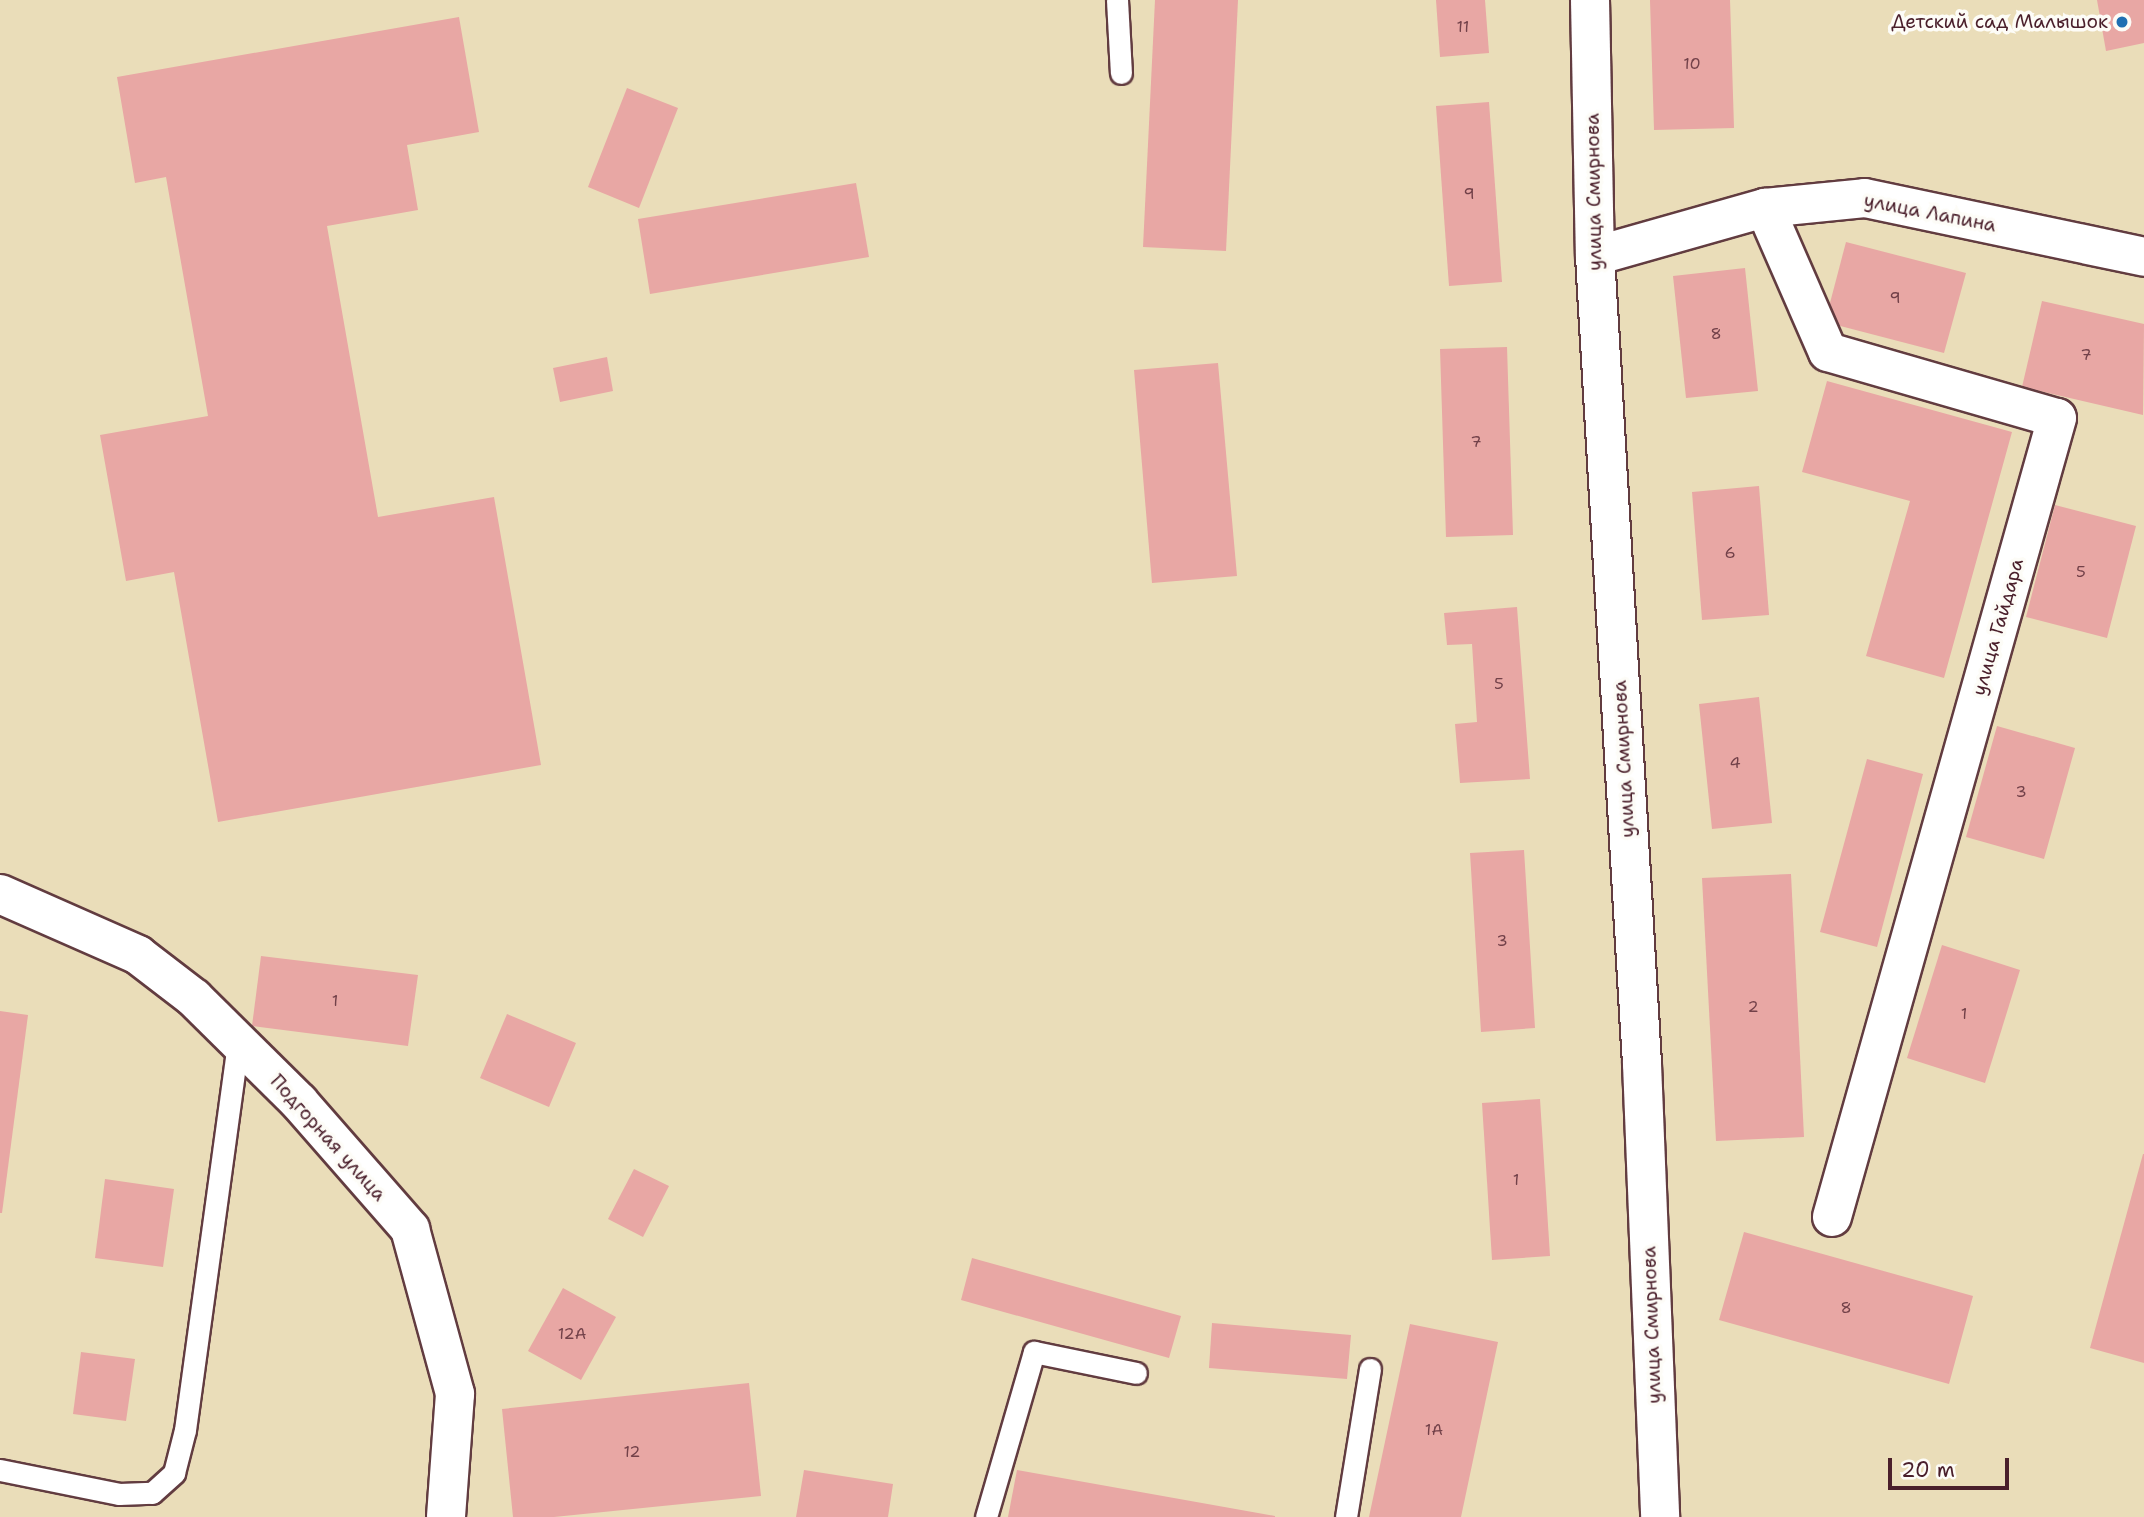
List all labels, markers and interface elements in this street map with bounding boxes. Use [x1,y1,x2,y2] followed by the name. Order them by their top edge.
[1891,11,2108,33] place label: Детский сад Малышок
[2114,14,2130,30] marker: Детский сад Малышок
[1457,17,1469,37] house number: 11
[1683,54,1701,74] house number: 10
[1581,113,1607,271] street label: улица Смирнова
[1463,184,1475,204] house number: 9
[1862,189,1998,237] street label: улица Лапина
[1889,288,1901,308] house number: 9
[1710,324,1722,344] house number: 8
[2080,345,2092,365] house number: 7
[1470,432,1482,452] house number: 7
[1724,543,1736,563] house number: 6
[1968,556,2028,698] street label: улица Гайдара
[2076,562,2086,582] house number: 5
[1494,674,1504,694] house number: 5
[1608,680,1640,838] street label: улица Смирнова
[1729,753,1741,773] house number: 4
[2015,782,2027,802] house number: 3
[1496,931,1508,951] house number: 3
[332,991,338,1011] house number: 1
[1747,997,1759,1017] house number: 2
[1961,1004,1967,1024] house number: 1
[265,1070,391,1206] street label: Подгорная улица
[1513,1170,1519,1190] house number: 1
[1638,1246,1666,1404] street label: улица Смирнова
[1840,1298,1852,1318] house number: 8
[558,1324,586,1344] house number: 12А
[1425,1420,1443,1440] house number: 1А
[623,1442,641,1462] house number: 12
[1892,1444,2013,1488] scale bar
[1901,1456,1955,1484] text: 20 m

